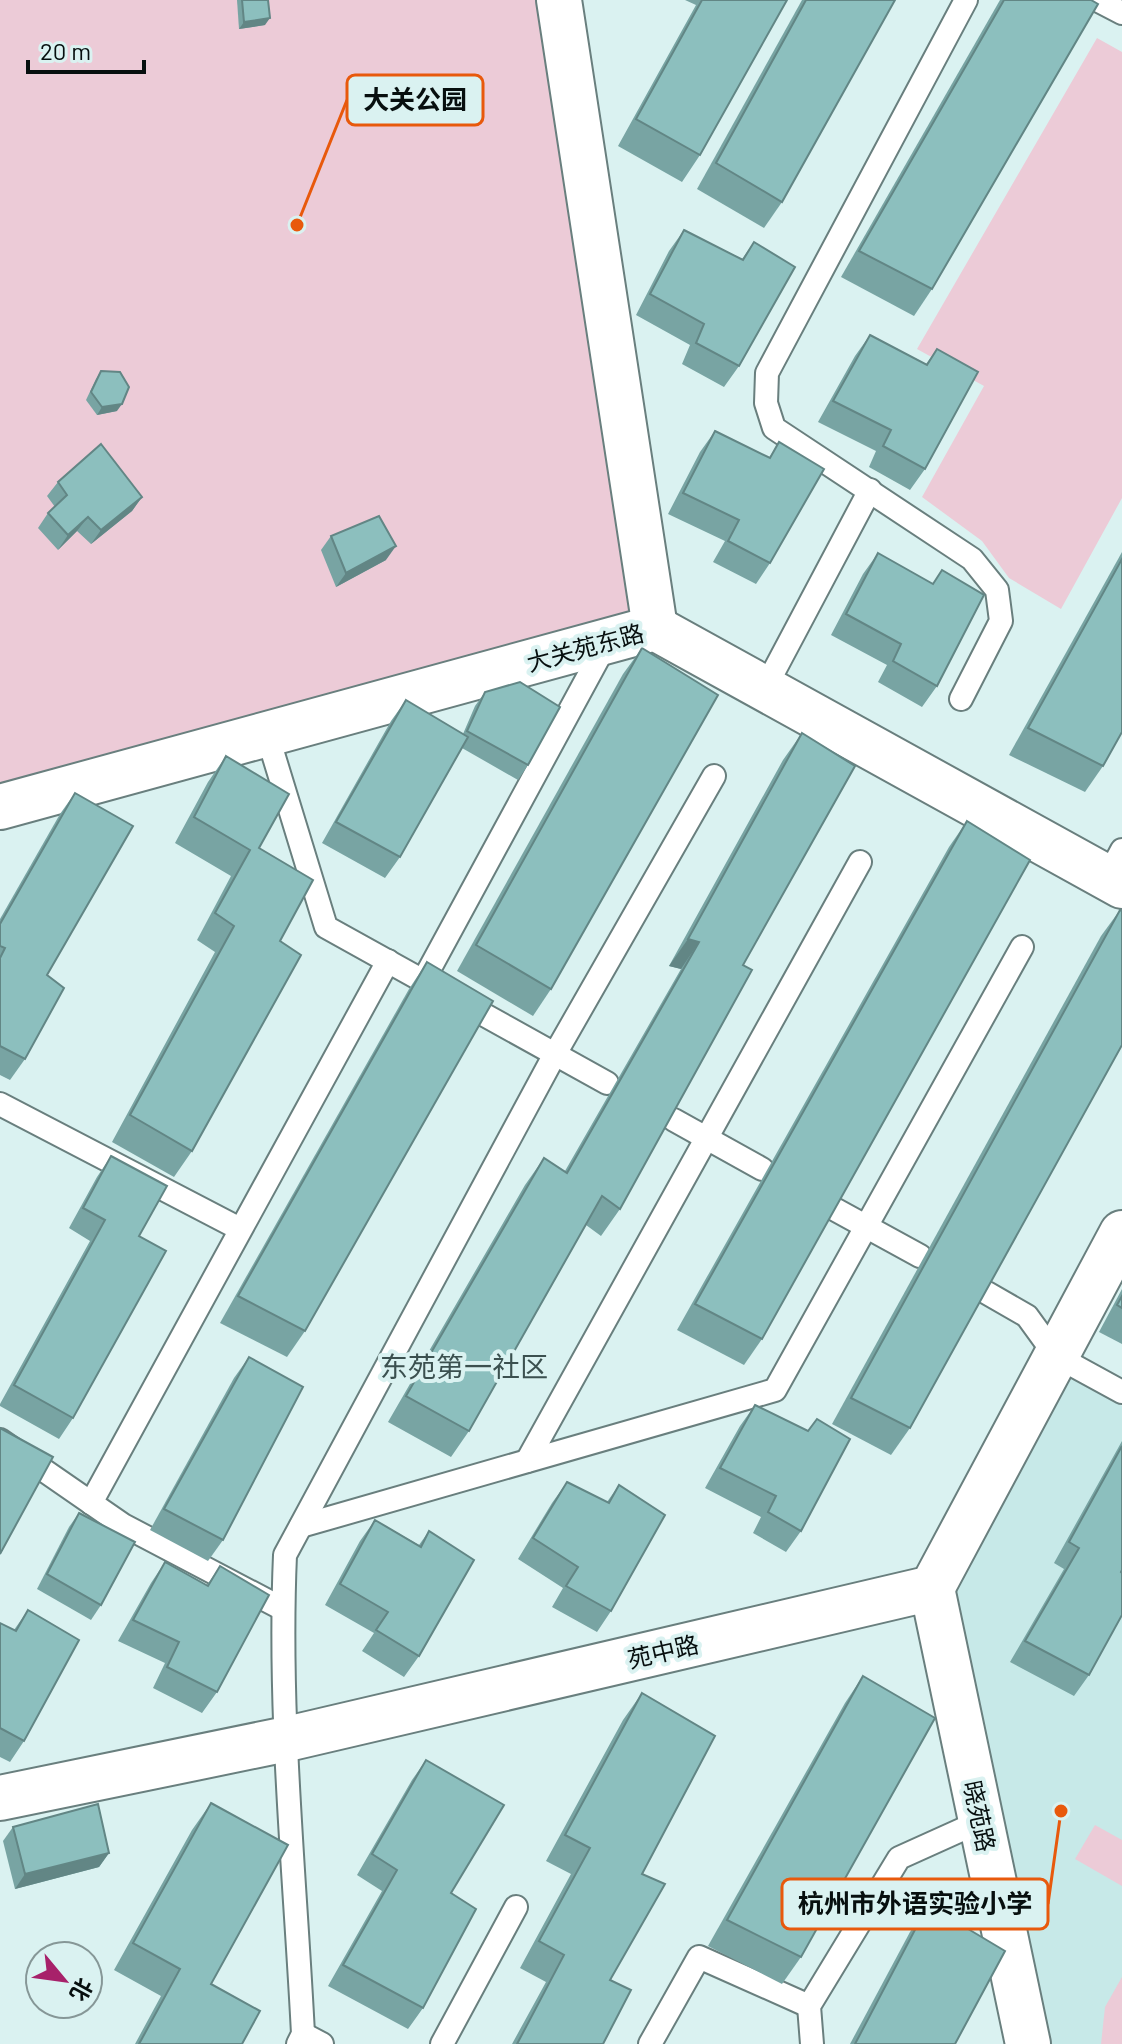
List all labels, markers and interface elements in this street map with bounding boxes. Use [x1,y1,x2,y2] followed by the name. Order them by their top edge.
[28,24,144,74] scale bar
[40,36,91,65] text: 20 m
[347,75,483,125] callout: 大关公园
[363,83,467,114] text: 大关公园
[523,617,647,677] street label: 大关苑东路
[380,1349,548,1383] district label: 东苑第一社区
[625,1629,701,1673] street label: 苑中路
[958,1778,1002,1854] street label: 晓苑路
[782,1879,1048,1929] callout: 杭州市外语实验小学
[798,1887,1032,1918] text: 杭州市外语实验小学
[24,1940,104,2020] north arrow
[66,1974,99,2006] text: 北

